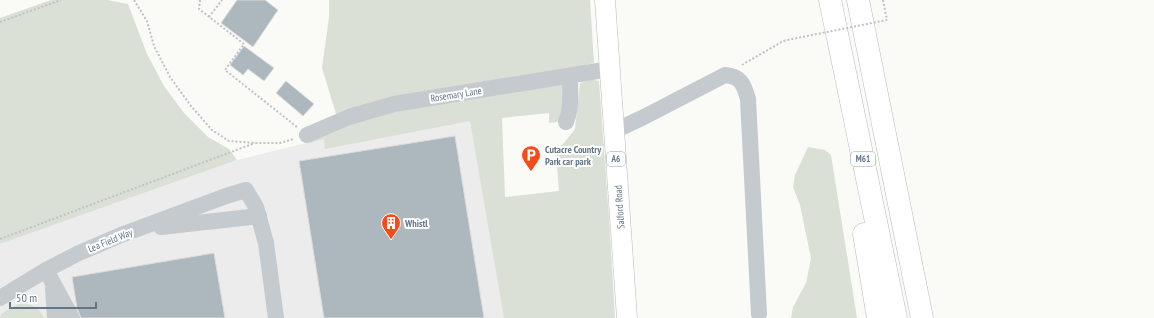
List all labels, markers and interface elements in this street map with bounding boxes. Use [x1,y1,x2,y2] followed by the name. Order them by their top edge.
[430,84,483,105] street label: Rosemary Lane
[545,143,602,168] place label: Cutacre Country Park car park
[520,144,542,172] parking icon: Cutacre Country Park car park
[607,152,625,166] road number: A6
[851,152,875,166] road number: M61
[611,185,628,229] street label: Salford Road
[380,212,402,240] building icon: Whistl
[404,217,428,230] place label: Whistl
[86,226,135,255] street label: Lea Field Way
[10,284,96,310] scale bar
[16,290,37,305] text: 50 m

